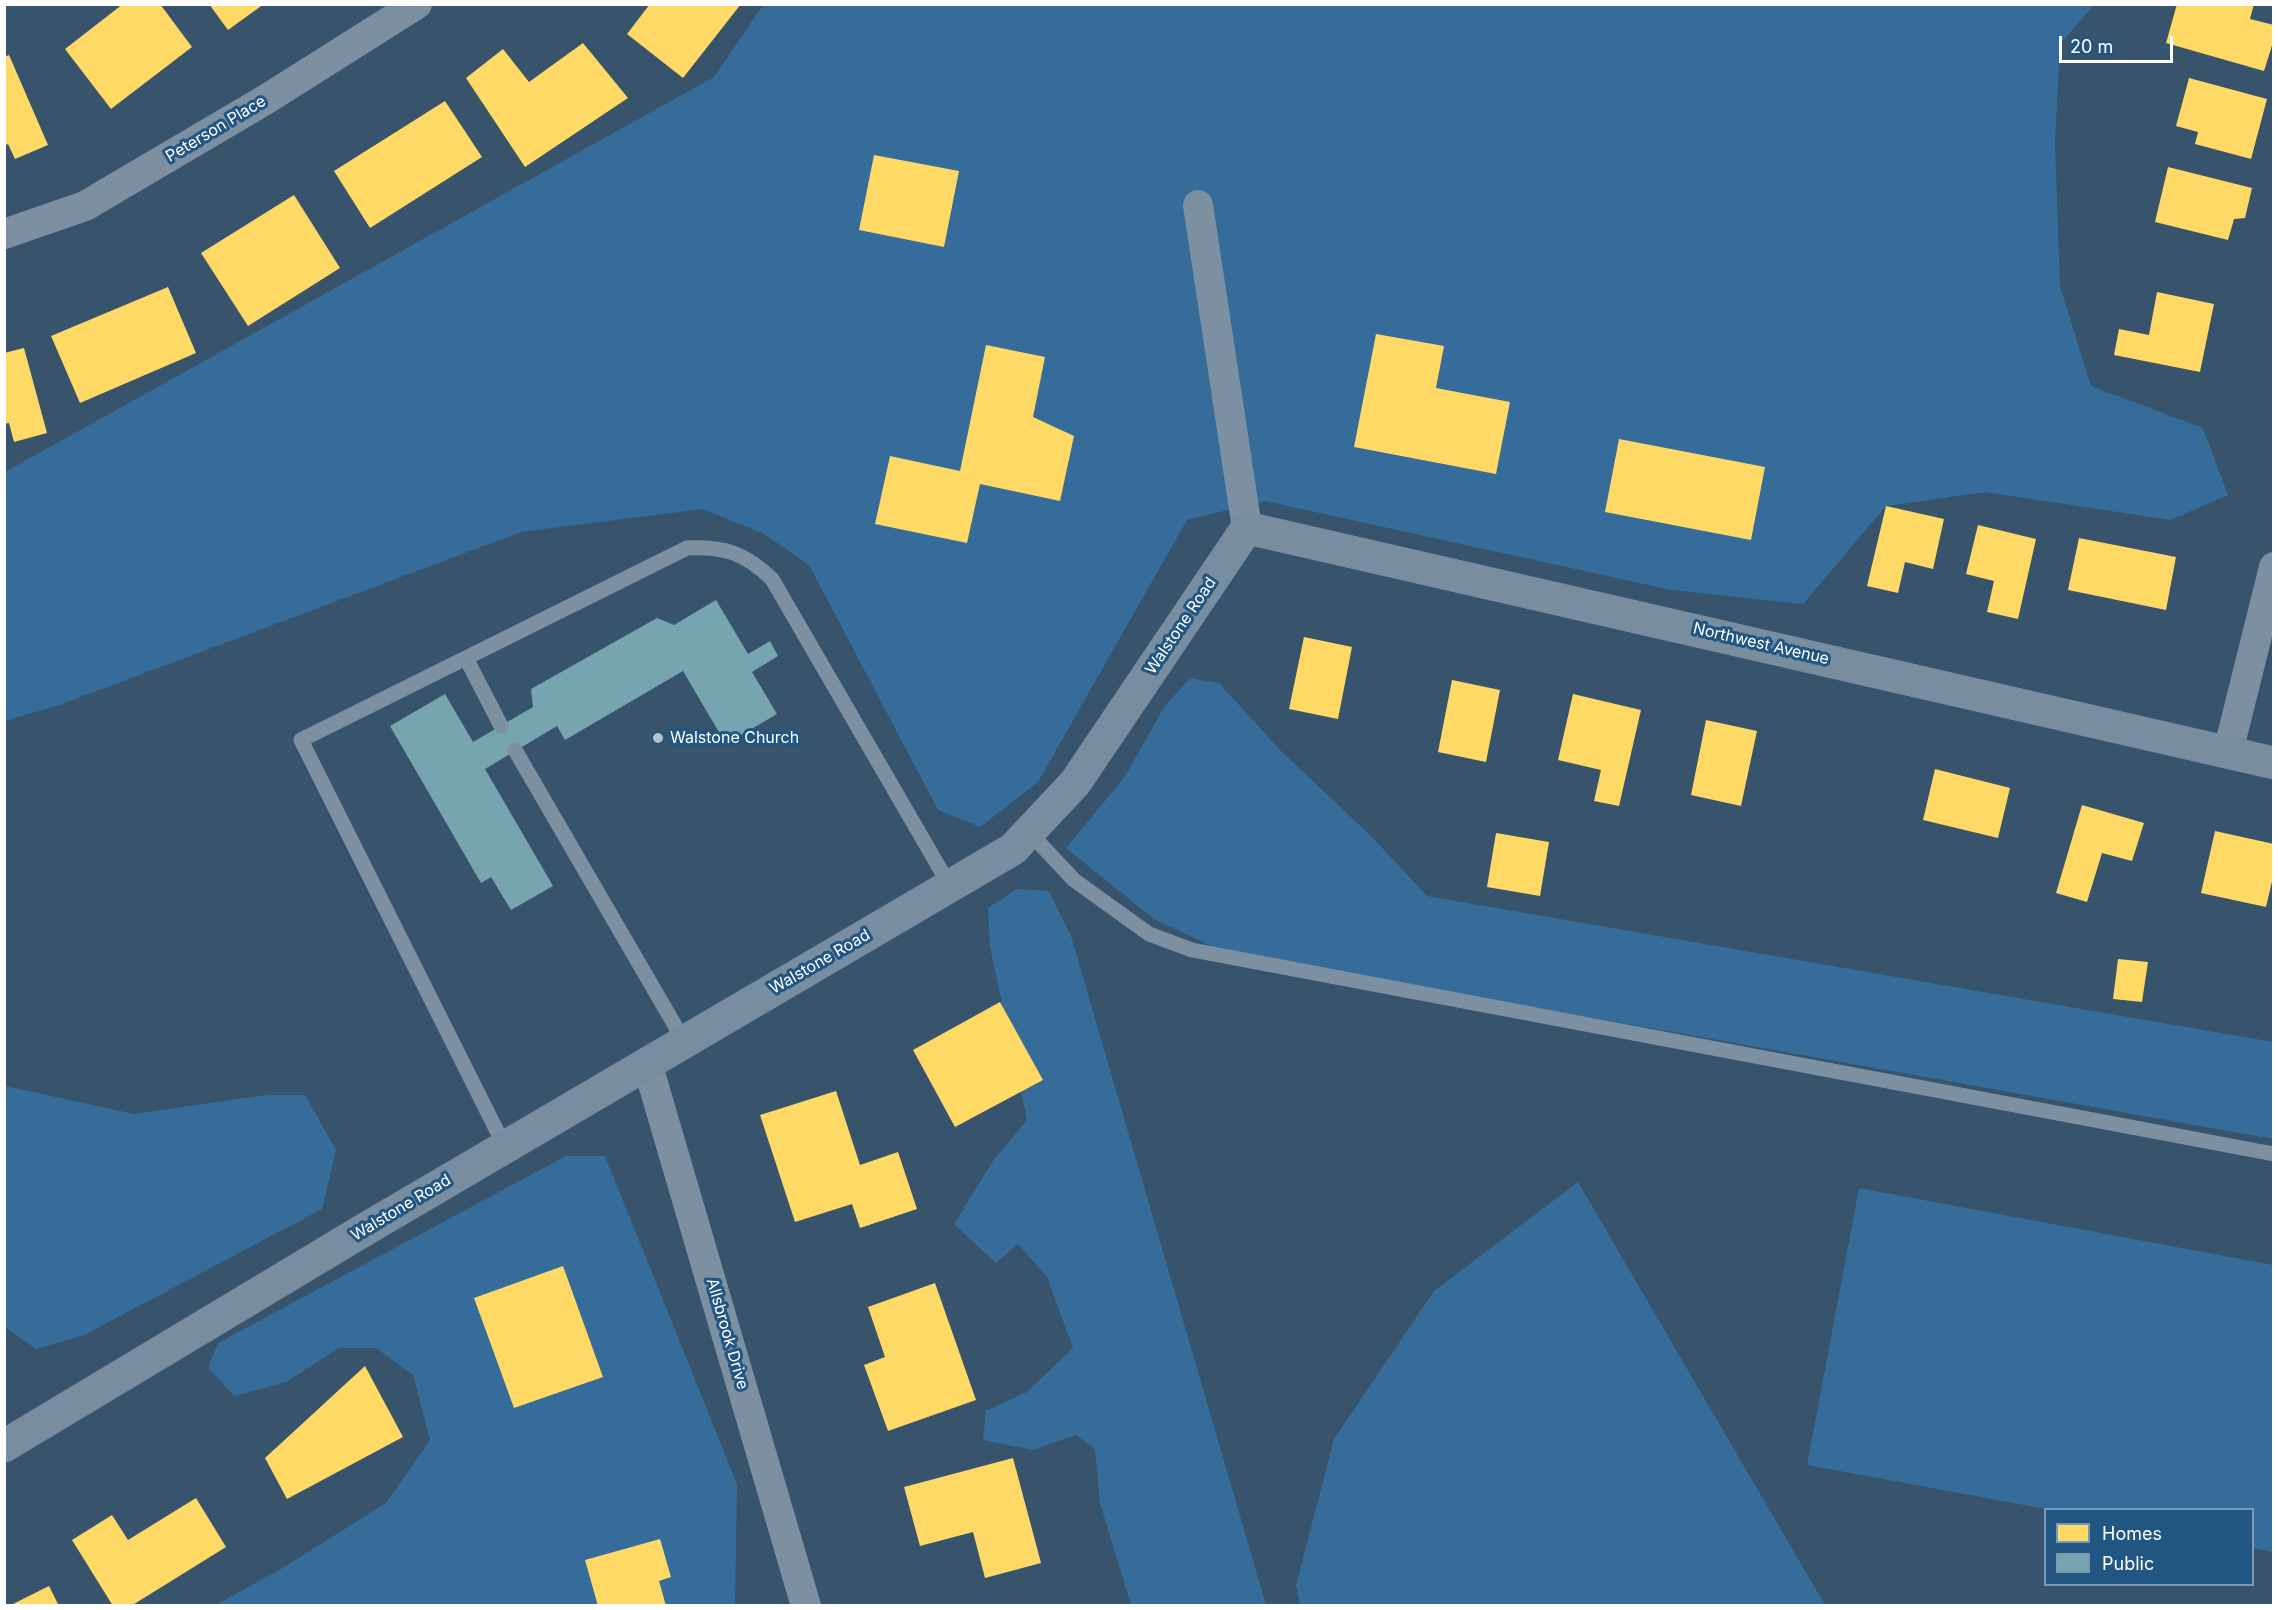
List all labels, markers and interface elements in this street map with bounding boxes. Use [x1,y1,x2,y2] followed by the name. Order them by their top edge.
[2062,24,2176,62] scale bar
[2070,36,2113,57] text: 20 m
[162,92,270,166] street label: Peterson Place
[1142,574,1220,678] street label: Walstone Road
[1691,619,1831,669] street label: Northwest Avenue
[670,728,799,748] place label: Walstone Church
[651,731,665,745] marker: Walstone Church
[766,925,874,999] street label: Walstone Road
[348,1171,454,1245] street label: Walstone Road
[702,1276,752,1392] street label: Allsbrook Drive
[2044,1508,2254,1586] legend
[2102,1523,2162,1544] text: Homes
[2102,1553,2154,1574] text: Public

